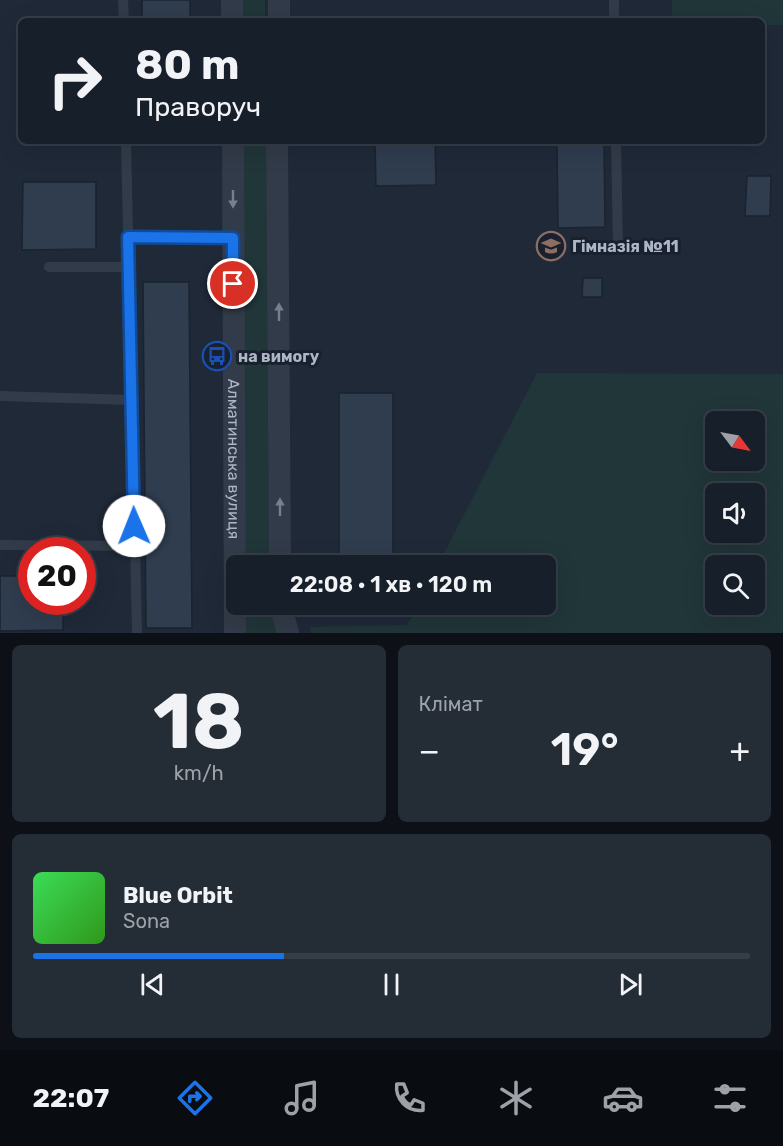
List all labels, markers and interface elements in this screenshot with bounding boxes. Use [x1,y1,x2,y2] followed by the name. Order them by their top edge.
[135,40,239,90] text: 80 m
[36,42,114,120] icon: right
[135,91,261,123] text: Праворуч
[228,190,238,209] one-way arrow
[535,230,567,262] school or university icon: Гімназія №11
[572,237,679,256] place label: Гімназія №11
[207,258,258,309] pin
[216,267,249,300] icon: arrive
[274,303,284,322] one-way arrow
[201,340,233,372] bus stop icon: на вимогу
[238,347,320,366] place label: на вимогу
[224,379,244,539] street label: Алматинська вулиця
[705,411,765,471] north arrow
[705,411,765,615] map controls
[705,483,765,543] button: sound
[102,494,166,558] position arrow
[275,498,285,517] one-way arrow
[18,537,96,615] speed limit sign: 20
[705,555,765,615] button: search
[290,571,492,598] text: 22:08 · 1 хв · 120 m
[153,675,245,768] text: 18
[419,692,483,716] text: Клімат
[551,723,619,776] text: 19°
[419,731,440,770] text: −
[729,731,750,770] text: +
[174,761,224,785] text: km/h
[123,882,233,909] text: Blue Orbit
[123,909,170,933] text: Sona
[136,968,169,1001] icon: previous
[375,968,408,1001] icon: pause
[614,968,647,1001] icon: next
[174,1077,216,1119] icon: directions
[281,1077,323,1119] icon: music
[388,1077,430,1119] icon: phone
[495,1077,537,1119] icon: climate
[602,1077,644,1119] icon: car
[709,1077,751,1119] icon: filters
[32,1082,109,1114] text: 22:07

